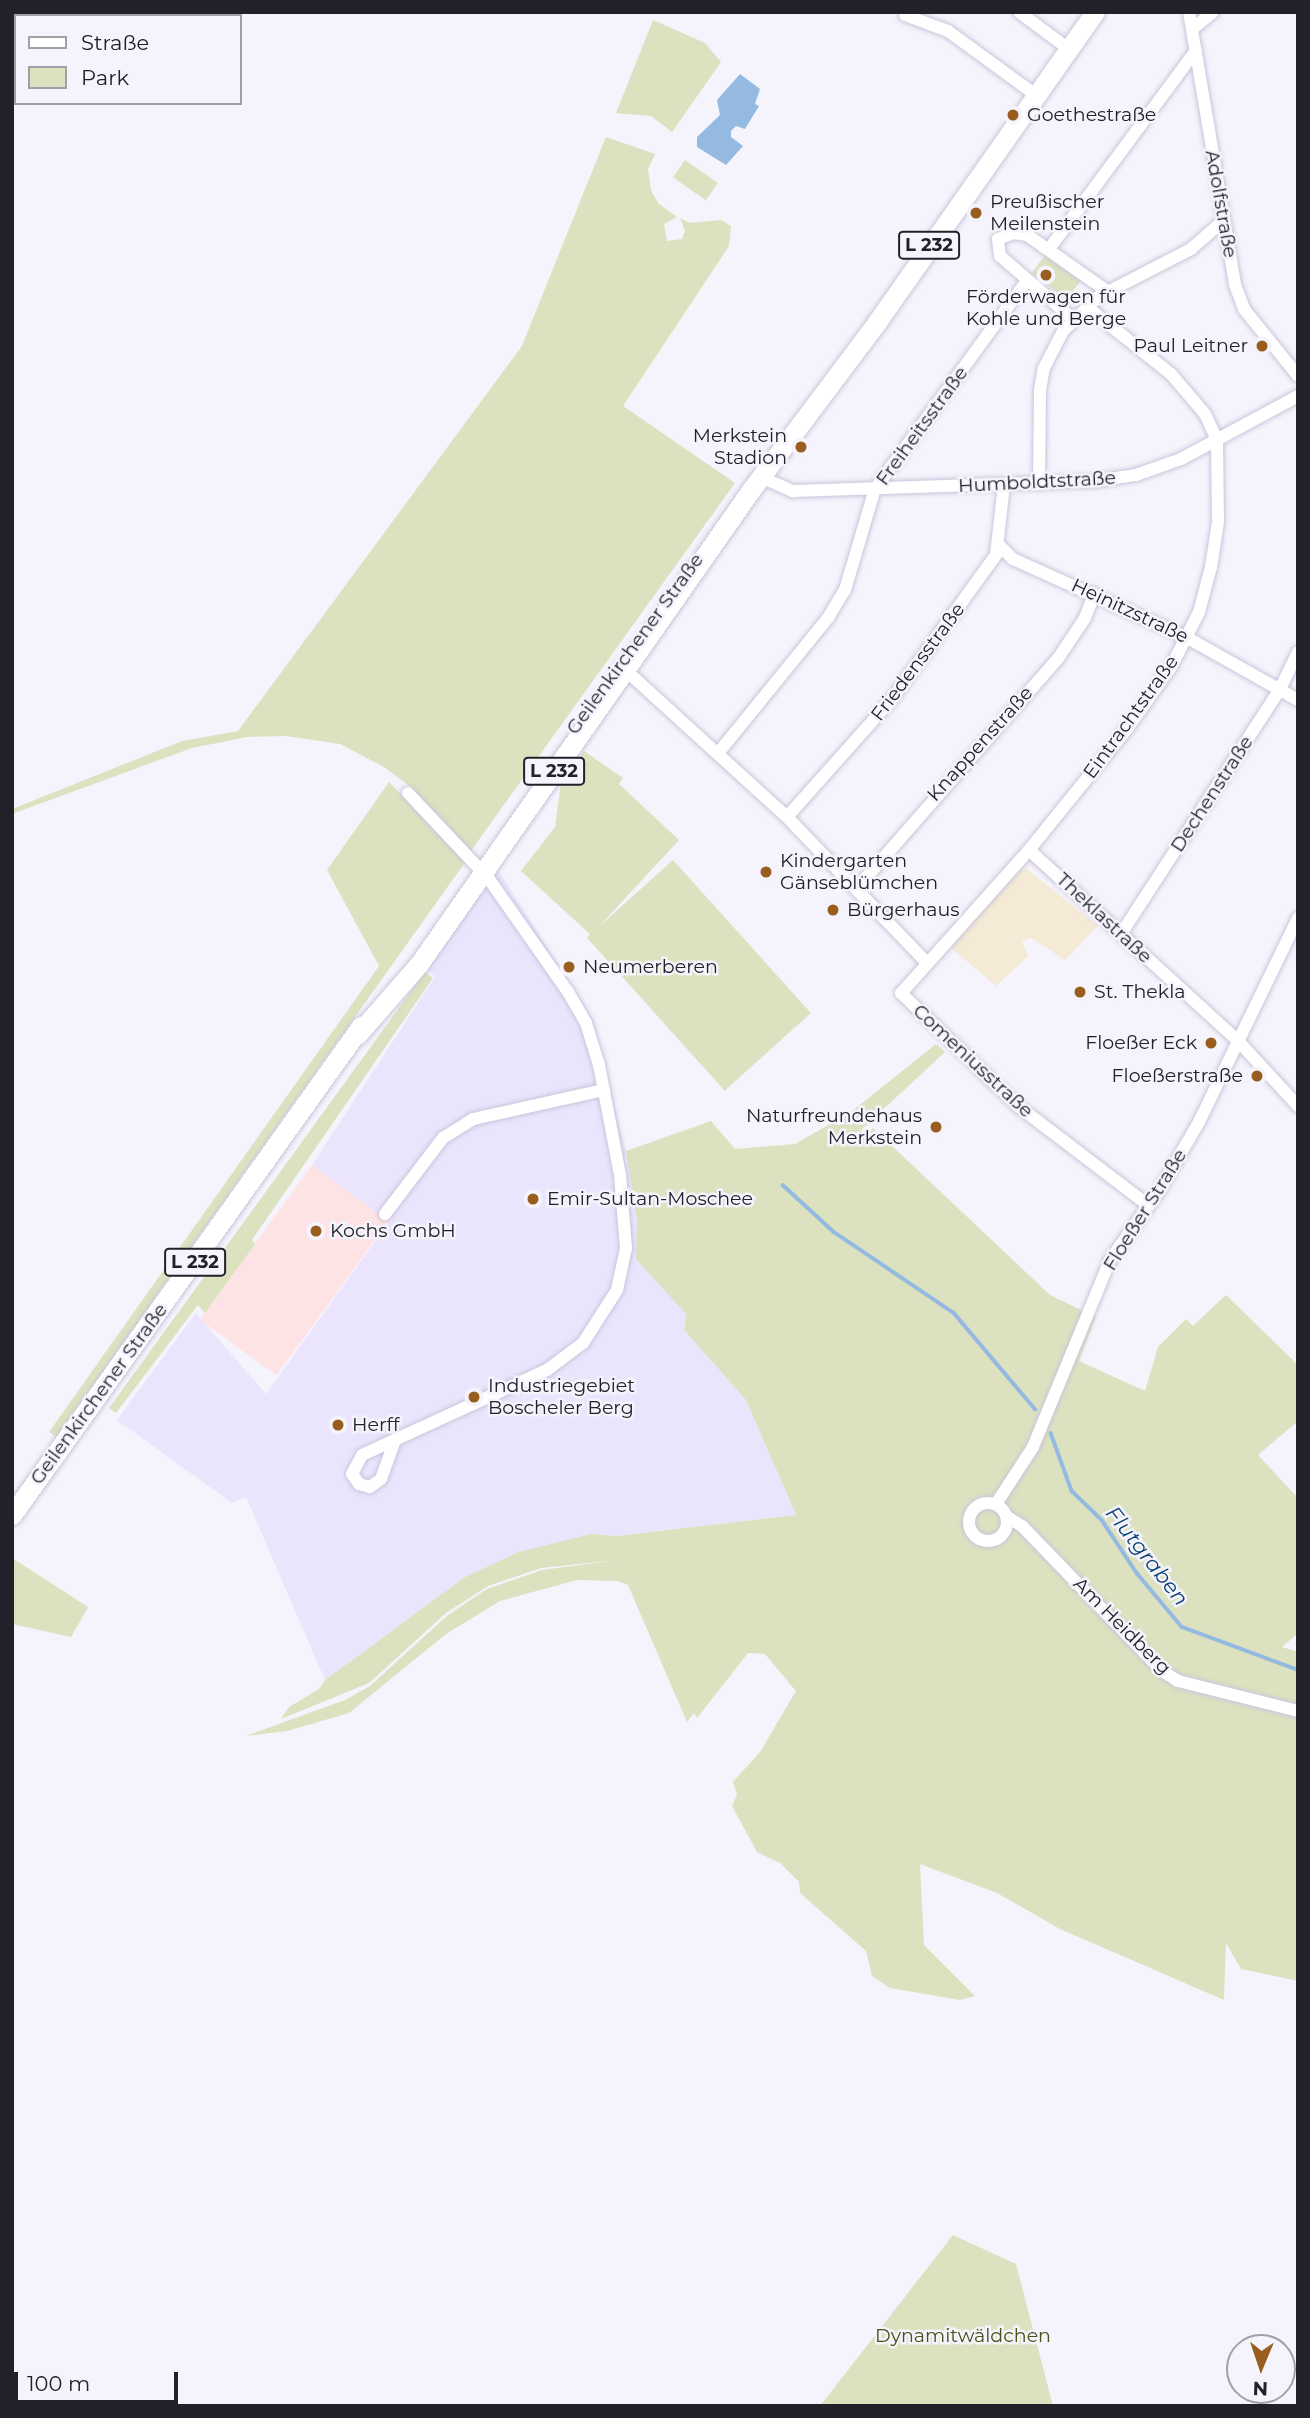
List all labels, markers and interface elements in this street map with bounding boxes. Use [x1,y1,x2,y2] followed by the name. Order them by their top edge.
[14,14,242,105] legend
[81,30,149,55] text: Straße
[81,65,129,90] text: Park
[1027,104,1156,126] place label: Goethestraße
[1005,107,1021,123] marker: Goethestraße
[1200,148,1242,260] street label: Adolfstraße
[990,191,1104,235] place label: Preußischer Meilenstein
[968,205,984,221] marker: Preußischer Meilenstein
[898,230,960,260] road number: L 232
[1038,267,1054,283] marker: Förderwagen für Kohle und Berge
[966,286,1126,330] place label: Förderwagen für Kohle und Berge
[1133,335,1248,357] place label: Paul Leitner
[1254,338,1270,354] marker: Paul Leitner
[871,362,973,490] street label: Freiheitsstraße
[693,425,787,469] place label: Merkstein Stadion
[793,439,809,455] marker: Merkstein Stadion
[958,466,1116,498] street label: Humboldtstraße
[562,549,708,739] street label: Geilenkirchener Straße
[1068,574,1192,648] street label: Heinitzstraße
[866,599,970,725] street label: Friedensstraße
[1079,651,1183,783] street label: Eintrachtstraße
[922,682,1038,806] street label: Knappenstraße
[1166,732,1258,856] street label: Dechenstraße
[522,756,586,786] road number: L 232
[780,850,938,894] place label: Kindergarten Gänseblümchen
[758,864,774,880] marker: Kindergarten Gänseblümchen
[1052,868,1156,968] street label: Theklastraße
[847,899,960,921] place label: Bürgerhaus
[825,902,841,918] marker: Bürgerhaus
[583,956,718,978] place label: Neumerberen
[561,959,577,975] marker: Neumerberen
[1094,981,1186,1003] place label: St. Thekla
[1072,984,1088,1000] marker: St. Thekla
[908,1000,1038,1122] street label: Comeniusstraße
[1085,1032,1197,1054] place label: Floeßer Eck
[1203,1035,1219,1051] marker: Floeßer Eck
[1112,1065,1243,1087] place label: Floeßerstraße
[1249,1068,1265,1084] marker: Floeßerstraße
[746,1105,922,1149] place label: Naturfreundehaus Merkstein
[928,1119,944,1135] marker: Naturfreundehaus Merkstein
[1099,1145,1191,1275] street label: Floeßer Straße
[547,1188,753,1210] place label: Emir-Sultan-Moschee
[525,1191,541,1207] marker: Emir-Sultan-Moschee
[330,1220,456,1242] place label: Kochs GmbH
[308,1223,324,1239] marker: Kochs GmbH
[164,1247,227,1276] road number: L 232
[26,1299,172,1489] street label: Geilenkirchener Straße
[488,1375,635,1419] place label: Industriegebiet Boscheler Berg
[466,1389,482,1405] marker: Industriegebiet Boscheler Berg
[352,1414,399,1436] place label: Herff
[330,1417,346,1433] marker: Herff
[1100,1501,1194,1611] water label: Flutgraben
[1069,1573,1175,1679] street label: Am Heidberg
[875,2325,1051,2347] park label: Dynamitwäldchen
[1226,2334,1296,2404] north arrow
[18,2358,182,2402] scale bar
[27,2371,90,2396] text: 100 m
[1252,2377,1268,2400] text: N

